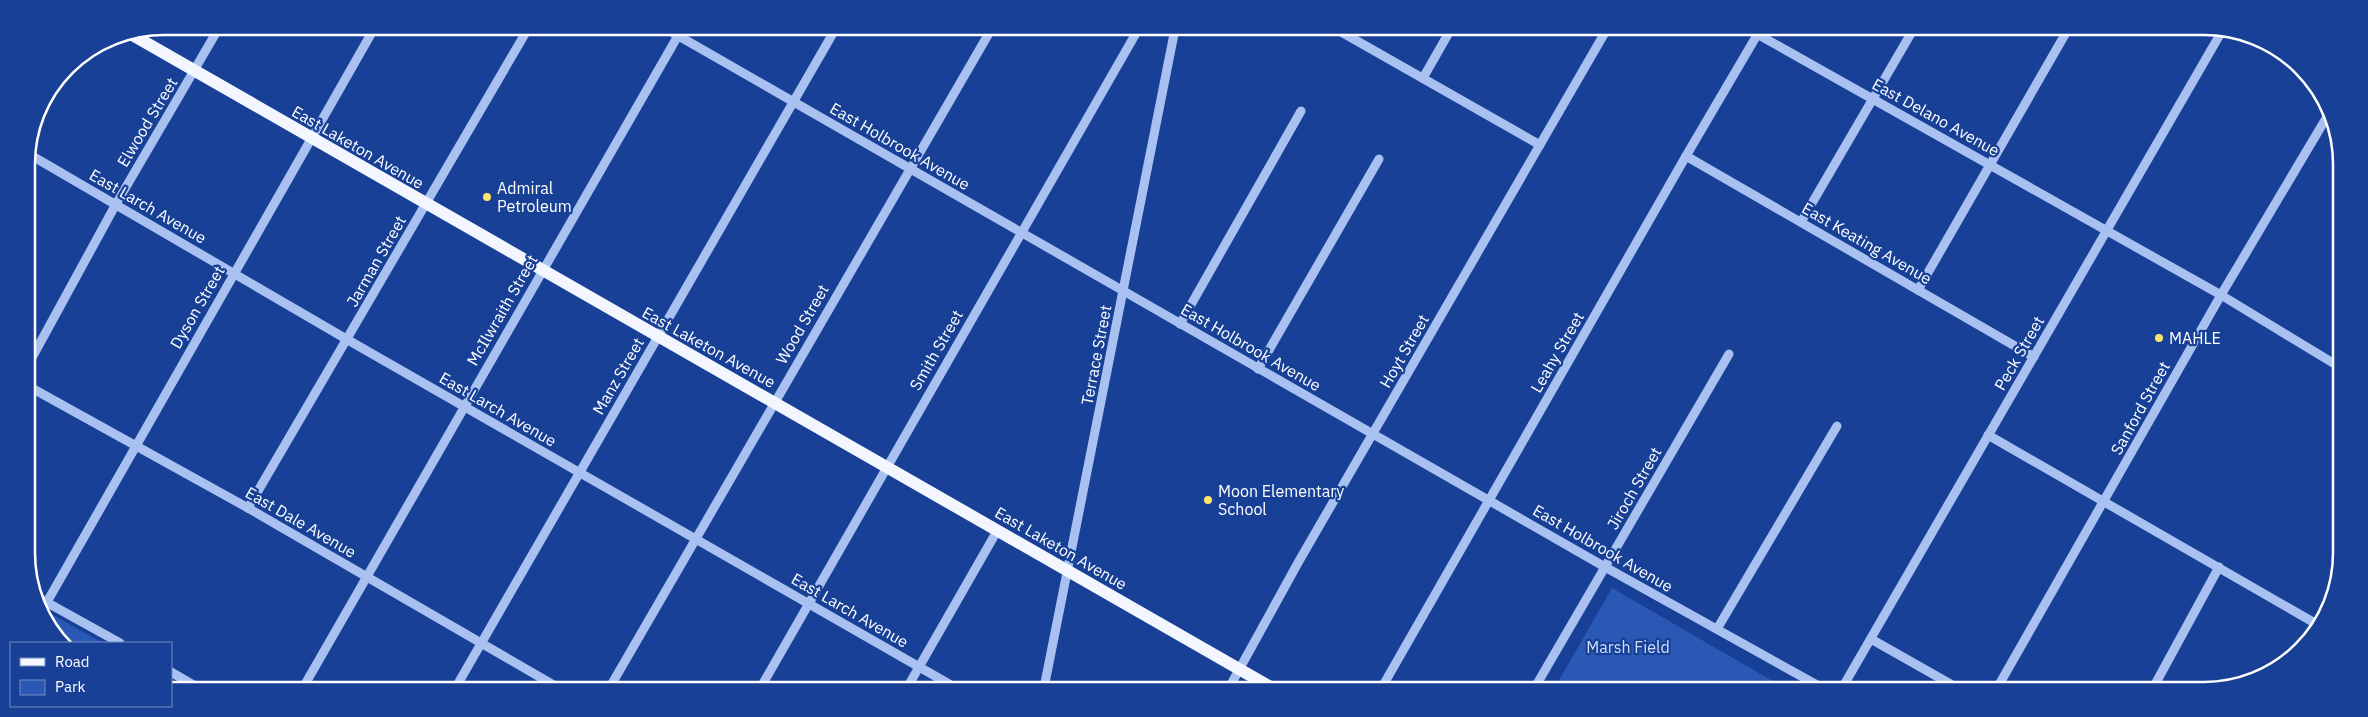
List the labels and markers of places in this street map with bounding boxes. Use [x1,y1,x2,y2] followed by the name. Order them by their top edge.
[497,178,572,216] place label: Admiral Petroleum
[481,191,493,203] marker: Admiral Petroleum
[2169,328,2221,348] place label: MAHLE
[2153,332,2165,344] marker: MAHLE
[1218,481,1344,519] place label: Moon Elementary School
[1202,494,1214,506] marker: Moon Elementary School

